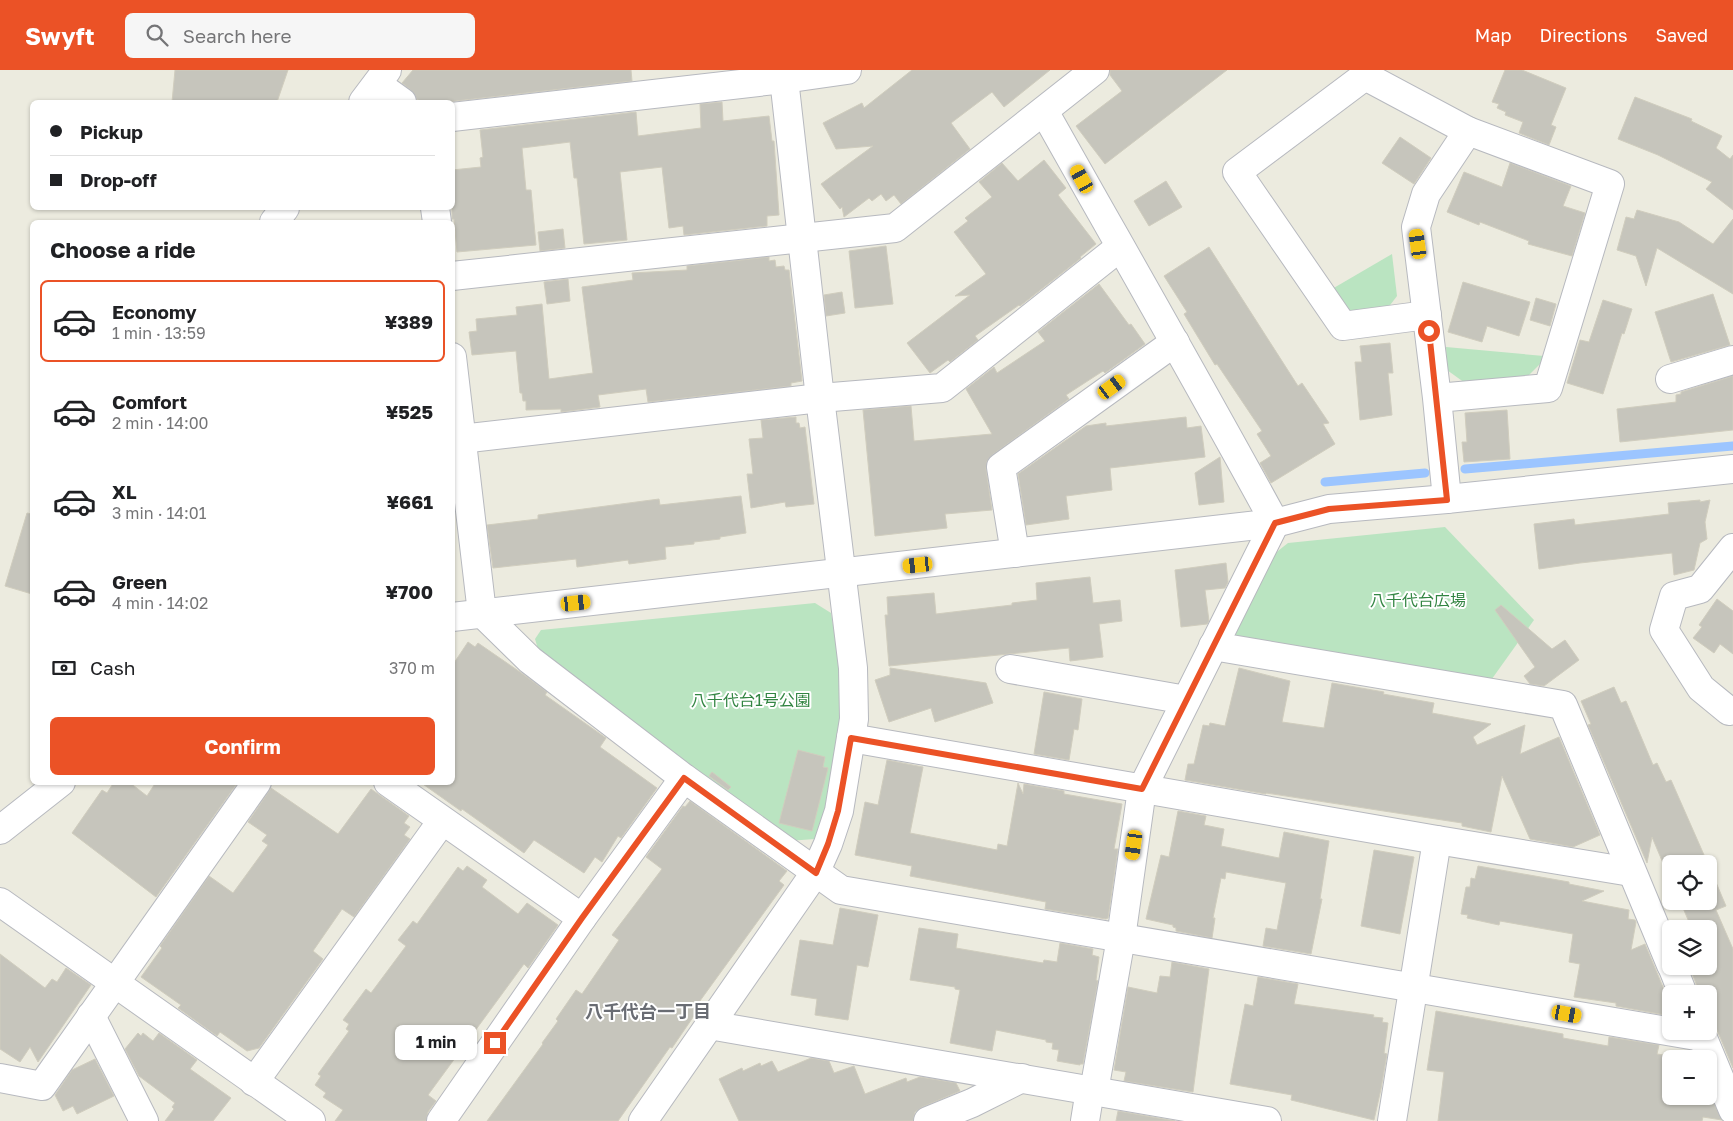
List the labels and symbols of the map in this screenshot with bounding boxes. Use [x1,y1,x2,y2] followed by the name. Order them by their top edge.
[1068,162,1095,196] car
[1408,228,1427,260] car
[1418,320,1440,342] route start
[1095,372,1128,402] car
[902,556,933,574] car
[1370,590,1466,610] park label: 八千代台広場
[560,594,591,612] car
[691,690,811,710] park label: 八千代台1号公園
[1124,829,1143,861] car
[585,1000,711,1022] district label: 八千代台一丁目
[1550,1004,1583,1024] car
[395,1026,478,1060] callout: 1 min
[484,1032,506,1054] route end

